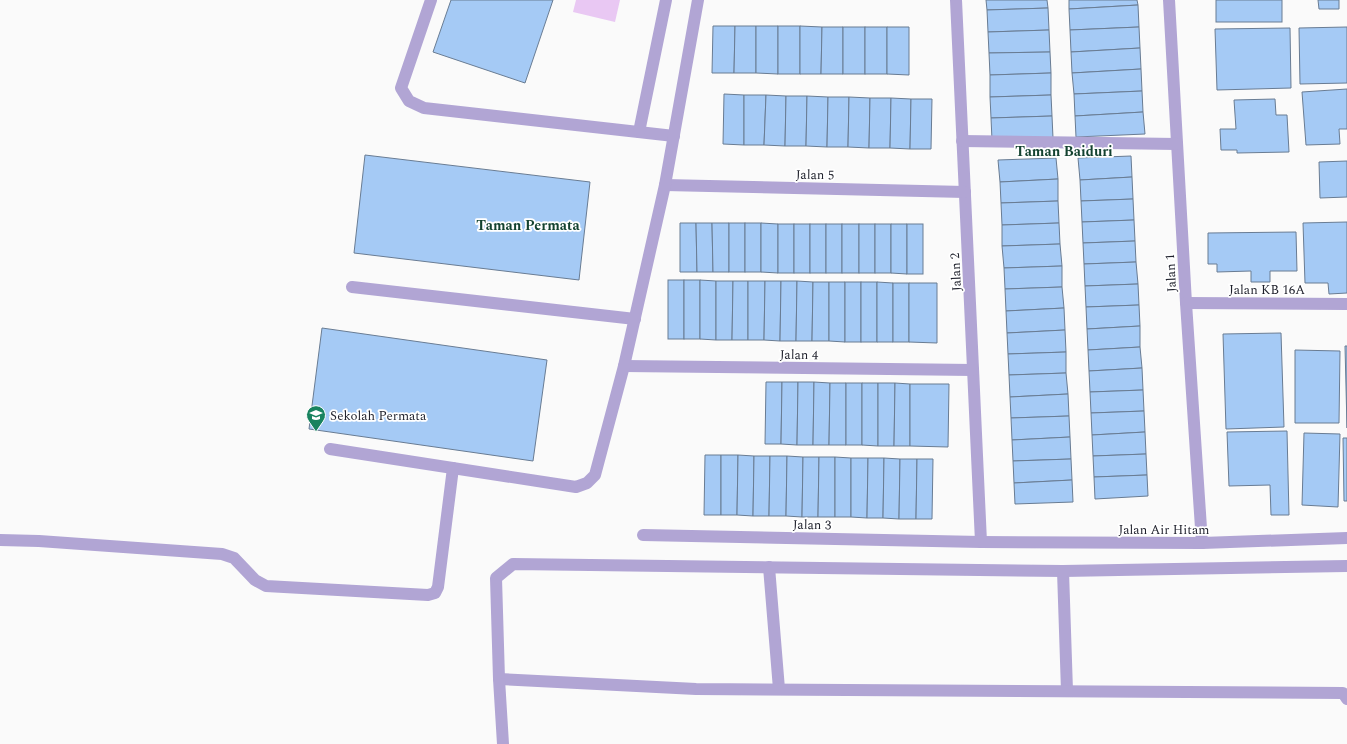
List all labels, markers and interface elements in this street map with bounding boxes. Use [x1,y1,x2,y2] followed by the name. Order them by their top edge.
[1015,141,1113,162] district label: Taman Baiduri
[796,165,834,185] street label: Jalan 5
[476,215,580,236] district label: Taman Permata
[945,252,967,292] street label: Jalan 2
[1160,253,1182,293] street label: Jalan 1
[1229,280,1305,300] street label: Jalan KB 16A
[780,345,819,365] street label: Jalan 4
[305,404,327,432] school or university icon: Sekolah Permata
[330,406,427,426] place label: Sekolah Permata
[793,515,832,535] street label: Jalan 3
[1119,520,1209,540] street label: Jalan Air Hitam

